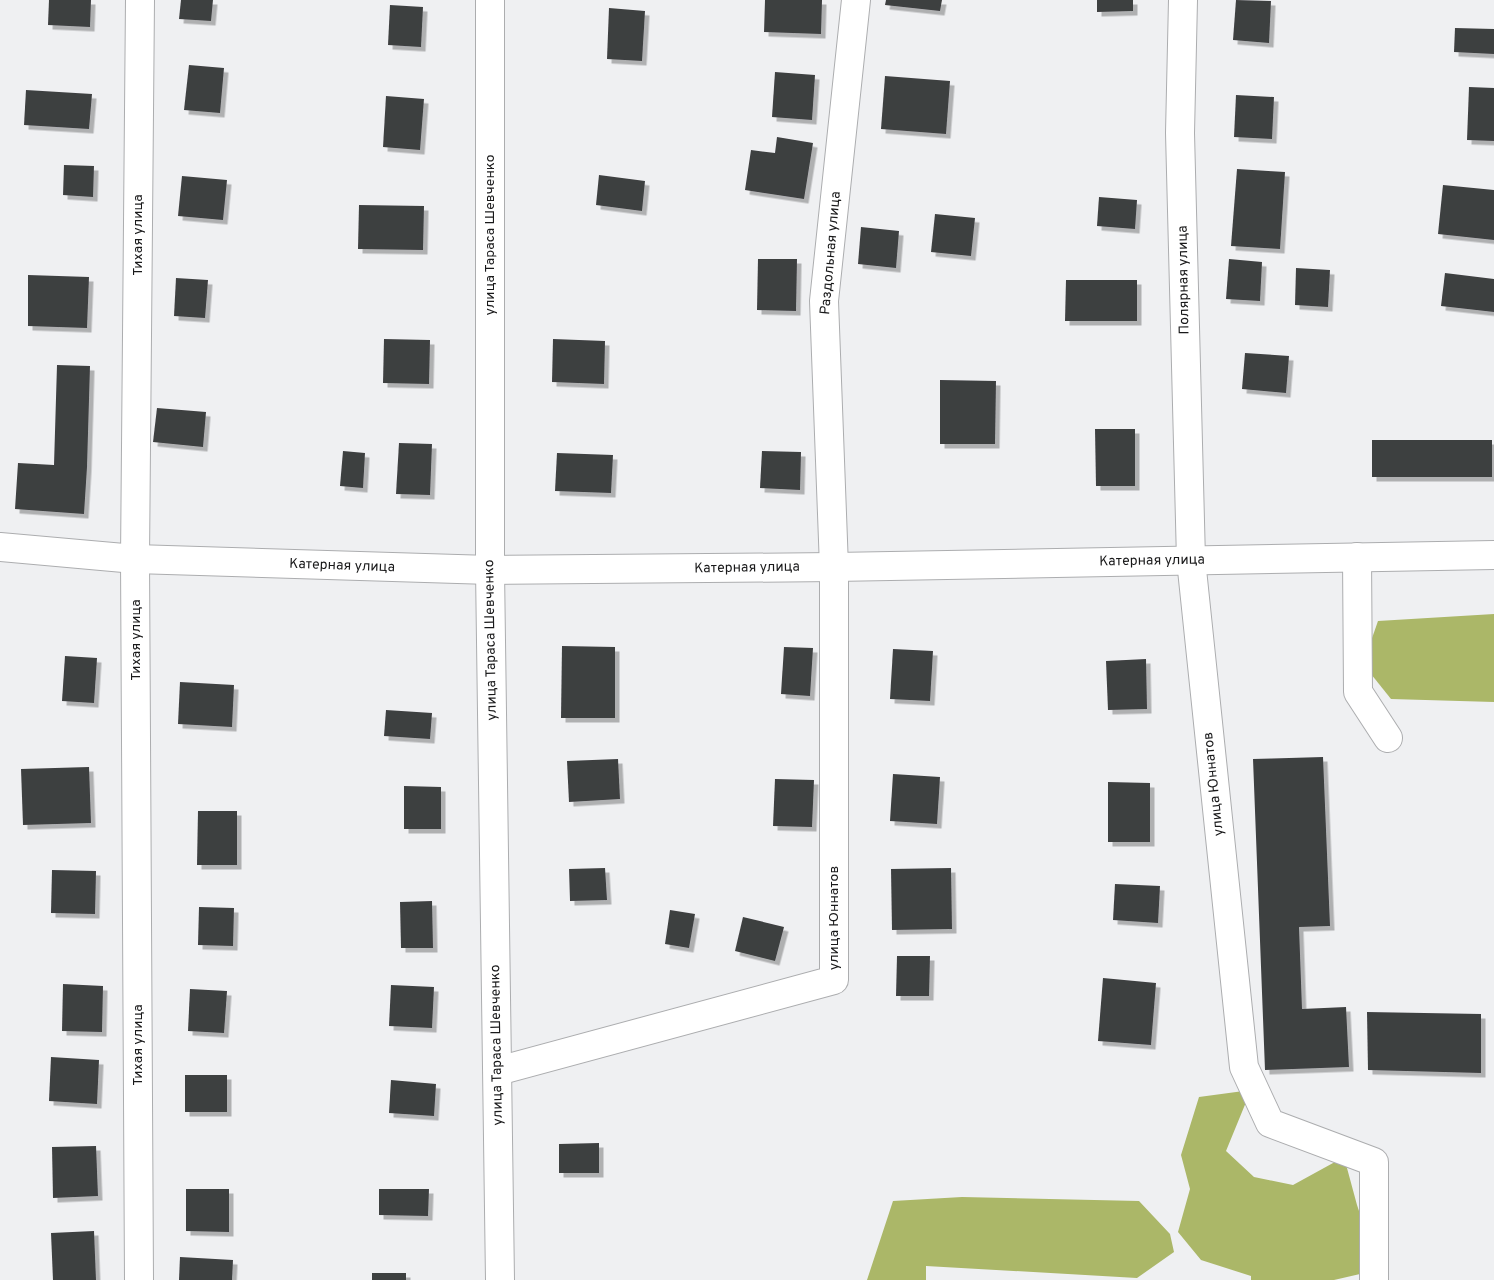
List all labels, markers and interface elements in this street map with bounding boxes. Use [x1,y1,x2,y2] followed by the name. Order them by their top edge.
[482,154,499,315] street label: улица Тараса Шевченко
[817,191,845,315] street label: Раздольная улица
[130,194,147,276] street label: Тихая улица
[1175,225,1193,335] street label: Полярная улица
[1099,552,1205,570] street label: Катерная улица
[289,556,395,576] street label: Катерная улица
[481,559,501,721] street label: улица Тараса Шевченко
[694,559,800,577] street label: Катерная улица
[128,599,145,681] street label: Тихая улица
[1200,731,1228,837] street label: улица Юннатов
[826,866,843,970] street label: улица Юннатов
[487,964,507,1126] street label: улица Тараса Шевченко
[130,1004,147,1086] street label: Тихая улица

